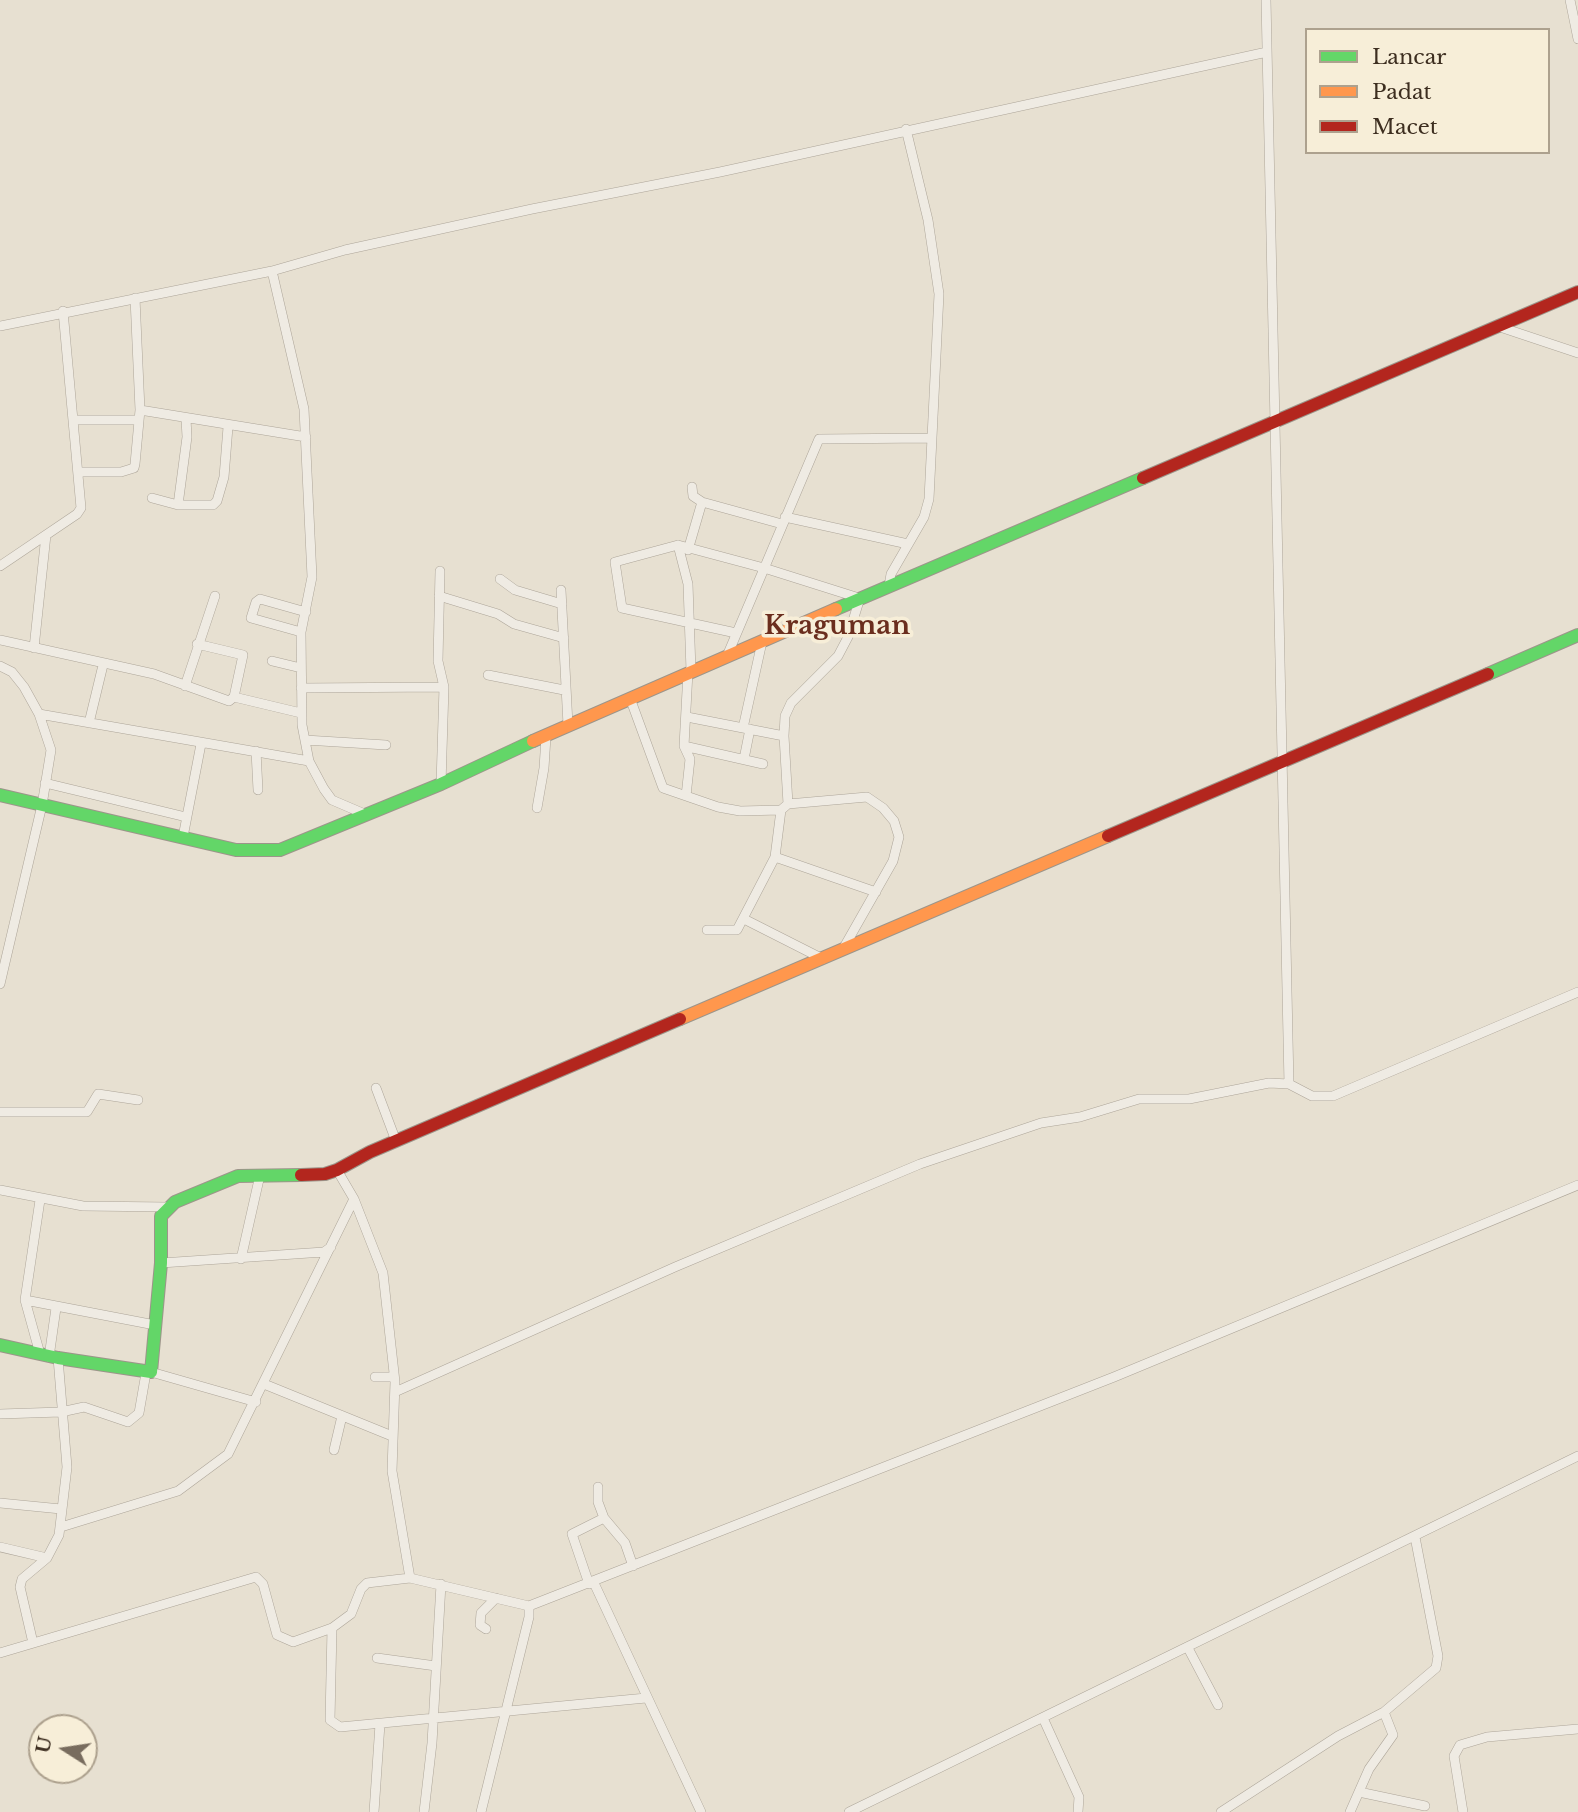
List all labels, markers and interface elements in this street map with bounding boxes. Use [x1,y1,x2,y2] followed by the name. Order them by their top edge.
[1305,28,1550,154] legend
[1372,44,1446,70] text: Lancar
[1372,79,1432,105] text: Padat
[1372,114,1438,140] text: Macet
[764,611,910,643] district label: Kraguman
[28,1714,98,1784] north arrow
[31,1734,57,1756] text: U

